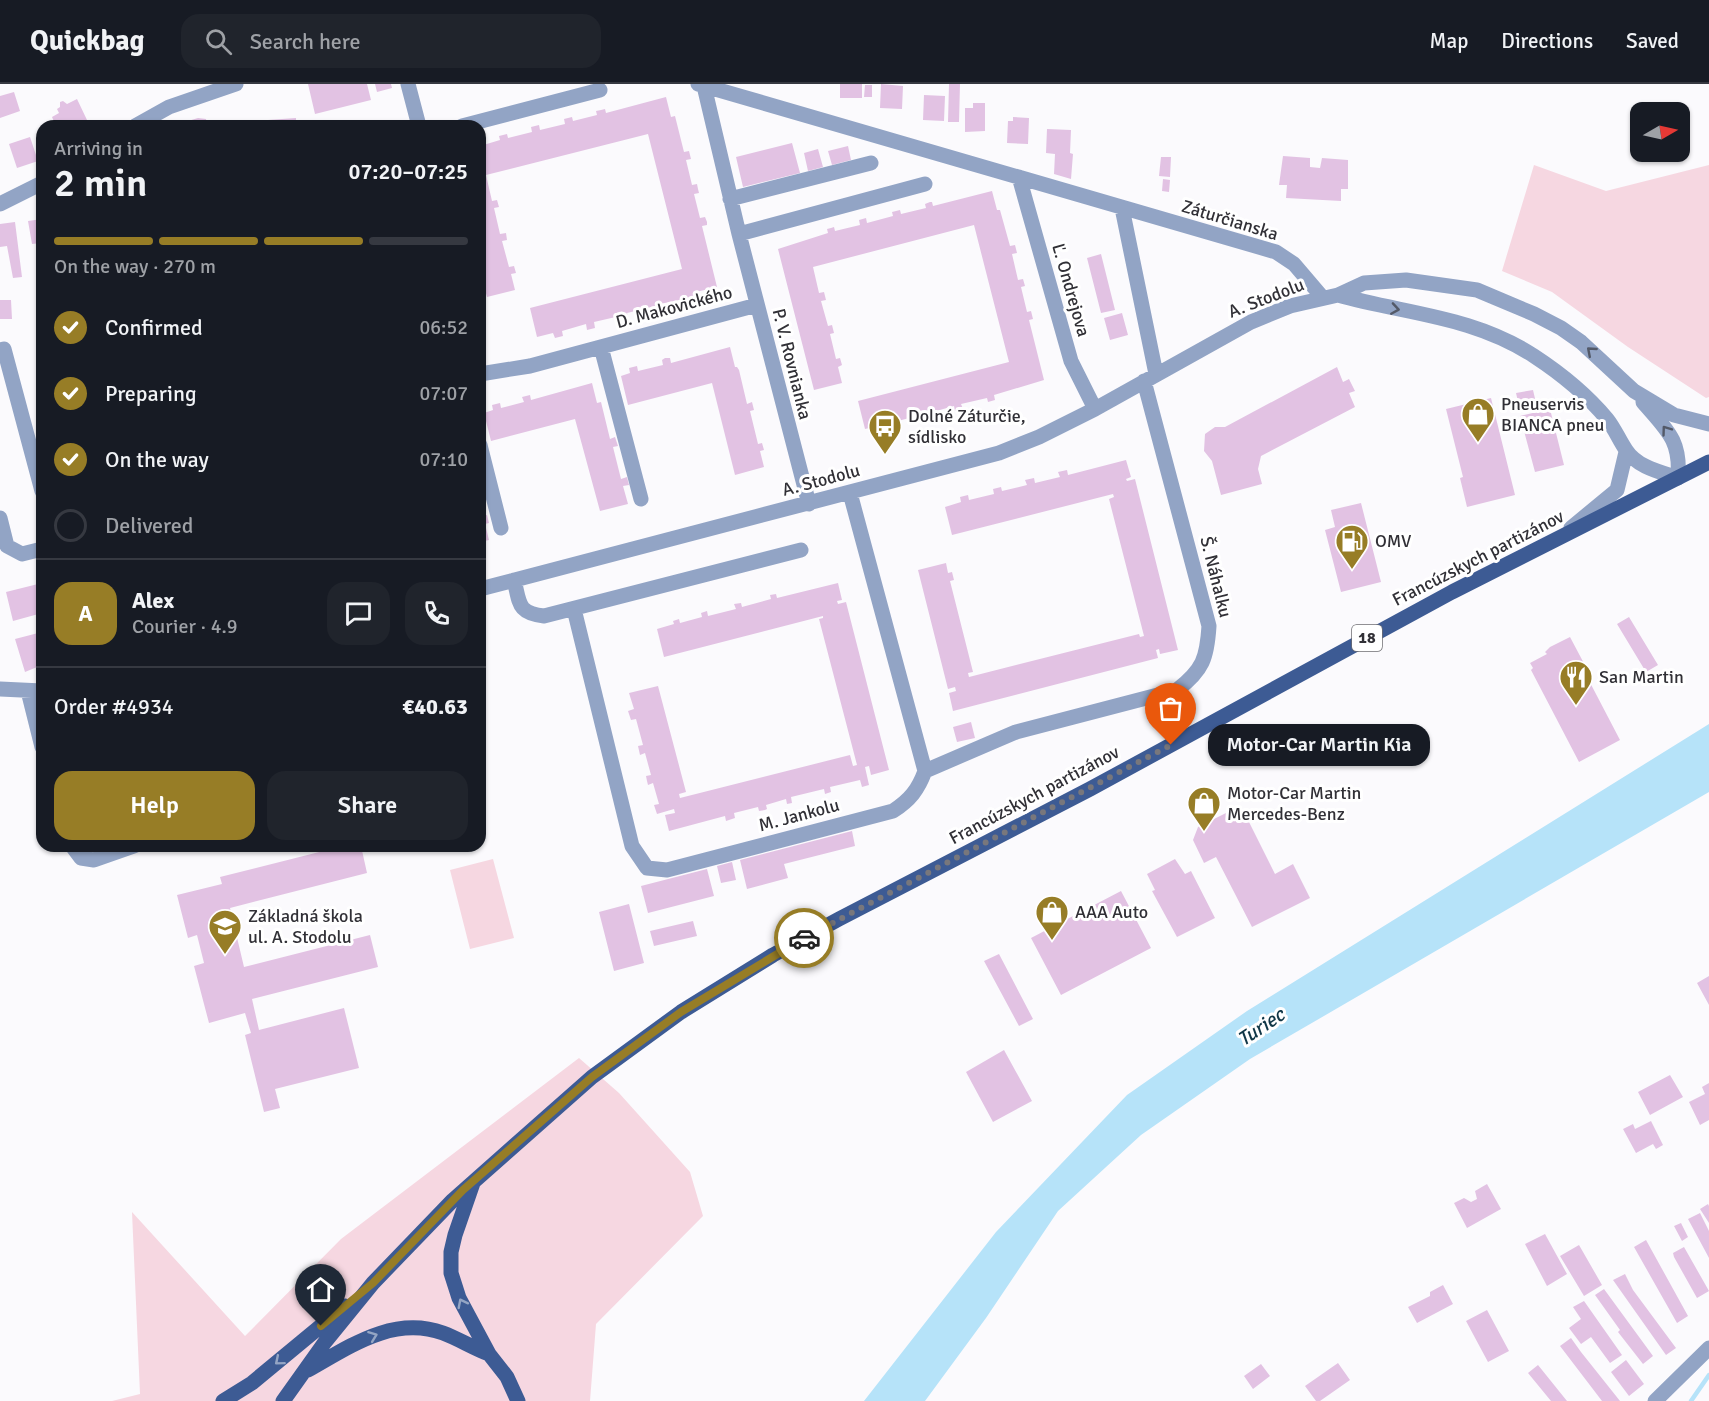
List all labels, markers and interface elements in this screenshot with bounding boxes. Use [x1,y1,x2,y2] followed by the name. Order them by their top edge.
[181,14,601,68] search box
[30,24,145,58] text: Quickbag
[202,25,235,58] icon: search
[250,28,361,55] text: Search here
[1430,28,1468,54] text: Map
[1501,28,1593,54] text: Directions
[1626,28,1679,54] text: Saved
[1630,102,1690,162] north arrow
[1630,102,1690,162] map controls
[54,136,143,161] text: Arriving in
[349,158,468,185] text: 07:20–07:25
[54,159,147,207] text: 2 min
[1179,195,1281,245] street label: Záturčianska
[1047,241,1095,339] street label: Ľ. Ondrejova
[54,254,216,279] text: On the way · 270 m
[1225,273,1307,323] street label: A. Stodolu
[613,281,735,333] street label: D. Makovického
[1390,302,1399,314] one-way arrow
[768,306,816,422] street label: P. V. Rovnianka
[54,311,87,344] icon: check
[105,314,203,341] text: Confirmed
[419,315,468,340] text: 06:52
[1587,347,1598,358] one-way arrow
[54,377,87,410] icon: check
[105,380,197,407] text: Preparing
[419,381,468,406] text: 07:07
[1501,393,1604,436] place label: Pneuservis BIANCA pneu
[1460,396,1496,443] shop icon: Pneuservis BIANCA pneu
[908,405,1026,448] place label: Dolné Záturčie, sídlisko
[867,408,903,455] bus stop icon: Dolné Záturčie, sídlisko
[1662,426,1673,437] one-way arrow
[54,443,87,476] icon: check
[105,446,209,473] text: On the way
[419,447,468,472] text: 07:10
[780,459,862,501] street label: A. Stodolu
[1389,505,1568,611] street label: Francúzskych partizánov
[105,512,193,539] text: Delivered
[1334,523,1370,570] fuel station icon: OMV
[1375,530,1412,552] place label: OMV
[1195,534,1237,620] street label: Š. Náhalku
[327,582,390,645] button: chat
[405,582,468,645] button: phone
[132,587,174,614] text: Alex
[78,600,93,627] text: A
[132,614,238,639] text: Courier · 4.9
[1352,625,1382,651] road number: 18
[1558,659,1594,706] restaurant icon: San Martin
[1599,666,1684,688] place label: San Martin
[1145,683,1196,745] pin
[1154,692,1187,725] icon: bag
[54,693,174,720] text: Order #4934
[402,693,468,720] text: €40.63
[1207,724,1429,766] callout: Motor-Car Martin Kia
[1227,732,1411,757] text: Motor-Car Martin Kia
[945,740,1124,849] street label: Francúzskych partizánov
[54,771,255,840] button: Help
[267,771,468,840] button: Share
[1227,782,1361,825] place label: Motor-Car Martin Mercedes-Benz
[1186,785,1222,832] shop icon: Motor-Car Martin Mercedes-Benz
[756,794,842,836] street label: M. Jankolu
[1034,894,1070,941] shop icon: AAA Auto
[1075,901,1148,923] place label: AAA Auto
[248,905,363,948] place label: Základná škola ul. A. Stodolu
[207,908,243,955] school or university icon: Základná škola ul. A. Stodolu
[774,908,834,968] courier
[788,922,821,955] icon: car
[1233,1001,1291,1052] water label: Turiec
[295,1264,346,1326] pin
[304,1273,337,1306] icon: home
[458,1298,469,1309] one-way arrow
[367,1330,378,1343] one-way arrow
[275,1353,286,1364] one-way arrow

